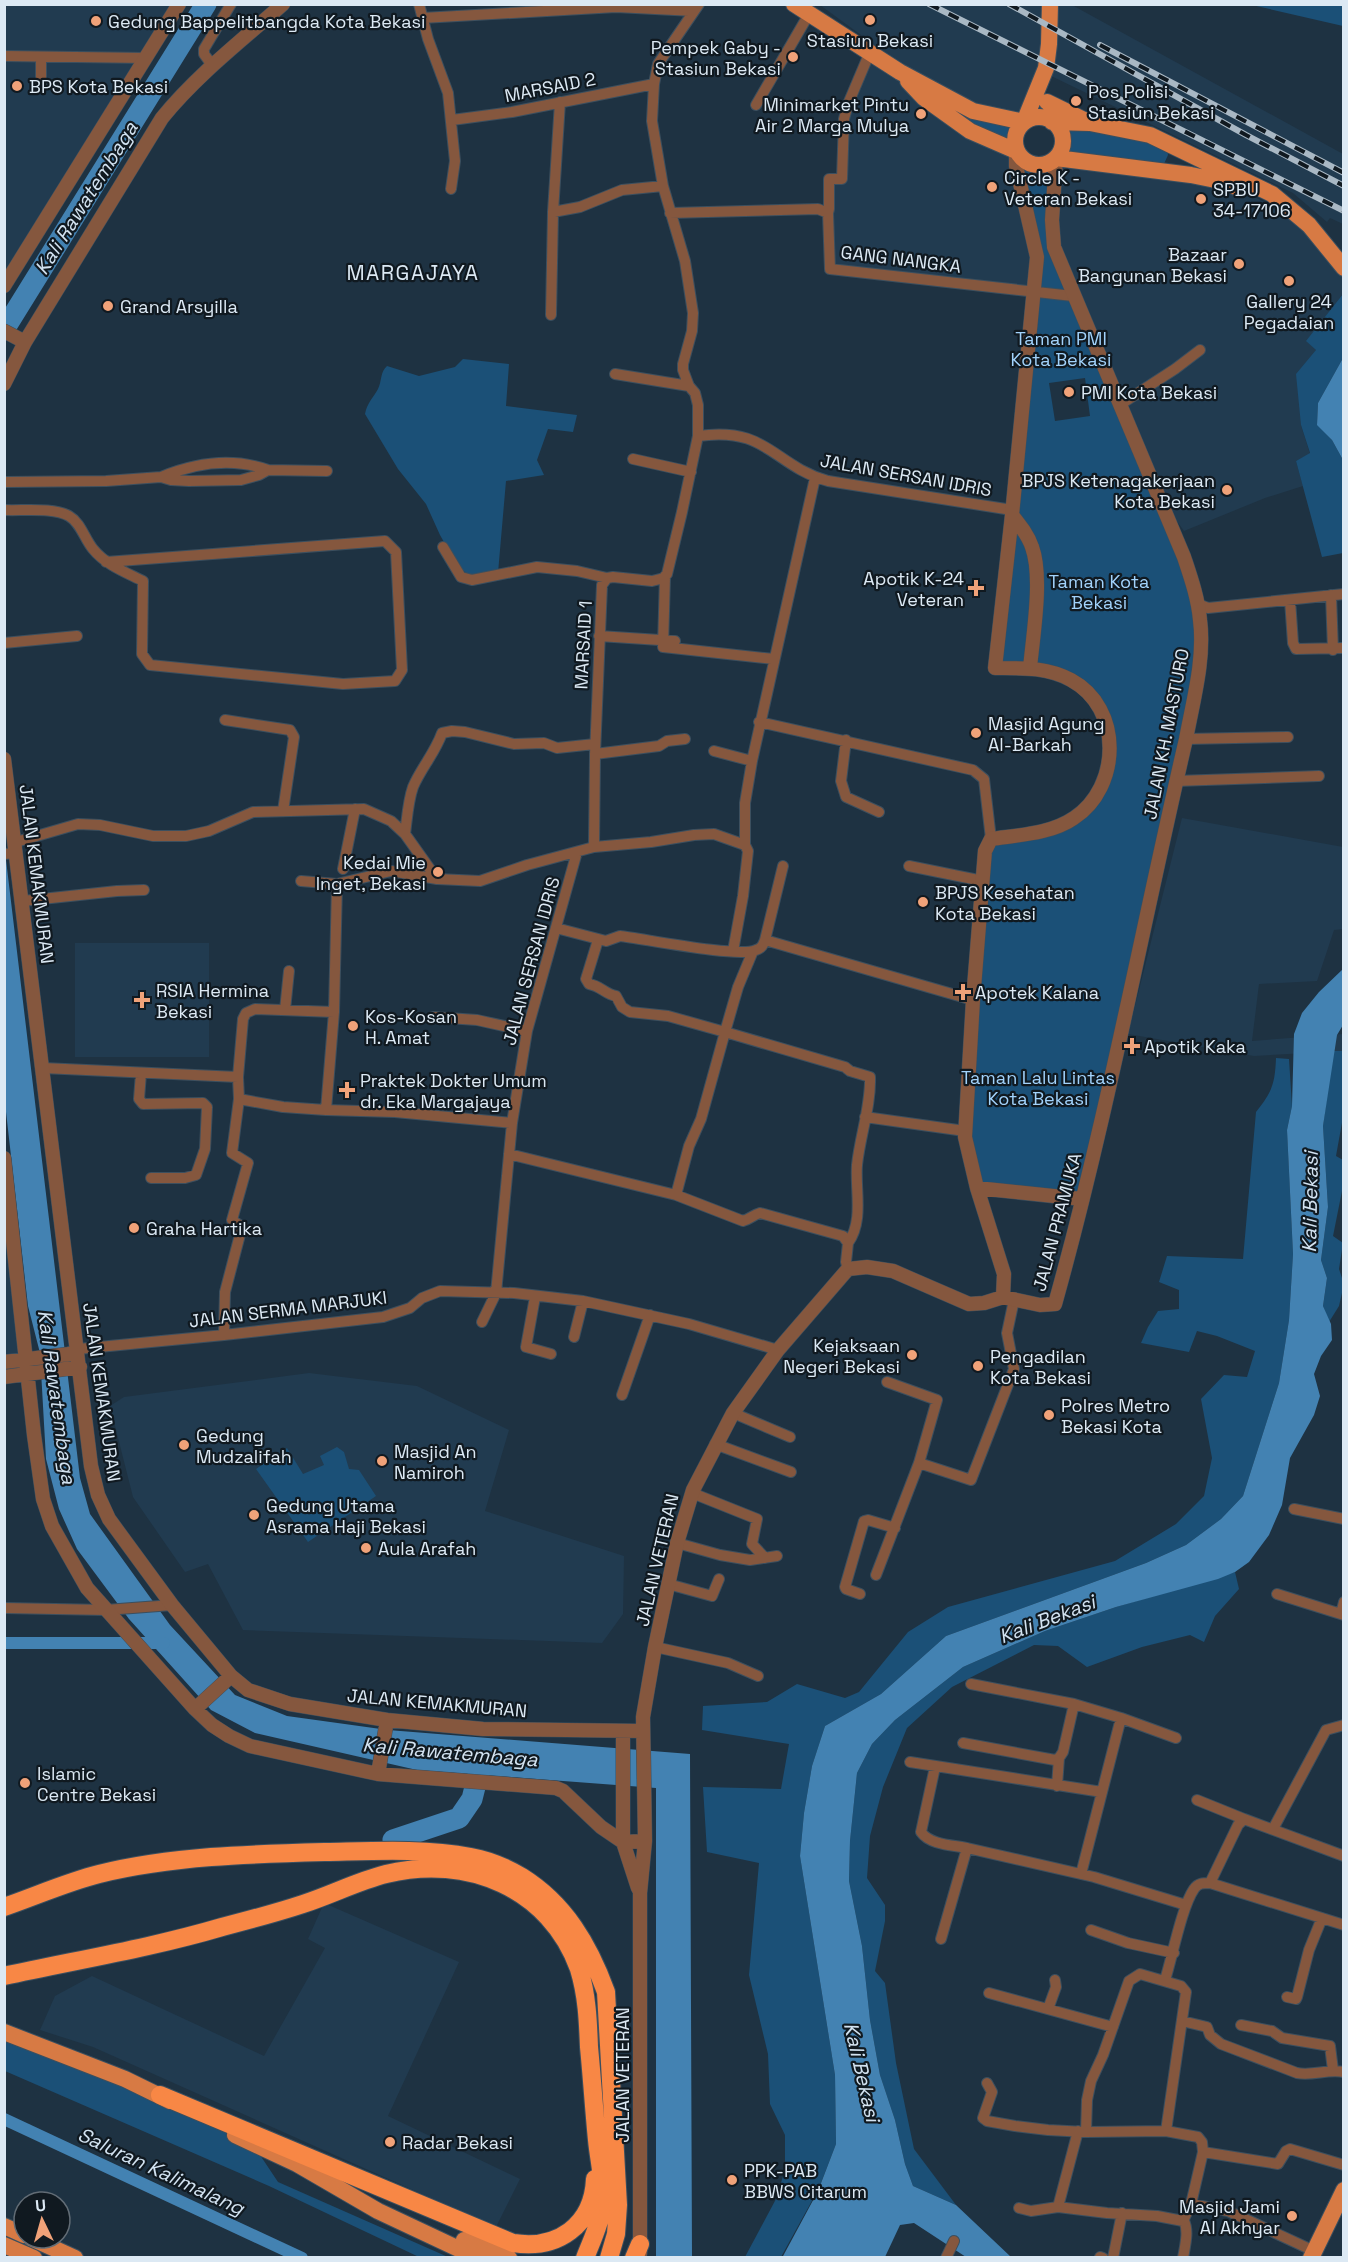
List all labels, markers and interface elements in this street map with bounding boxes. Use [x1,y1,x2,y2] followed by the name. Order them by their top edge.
[108,10,425,33] place label: Gedung Bappelitbangda Kota Bekasi
[863,13,877,27] marker: Stasiun Bekasi
[89,14,103,28] marker: Gedung Bappelitbangda Kota Bekasi
[807,29,933,52] place label: Stasiun Bekasi
[651,36,781,80] place label: Pempek Gaby - Stasiun Bekasi
[786,50,800,64] marker: Pempek Gaby - Stasiun Bekasi
[502,67,598,107] street label: MARSAID 2
[29,75,168,98] place label: BPS Kota Bekasi
[10,79,24,93] marker: BPS Kota Bekasi
[1088,80,1214,124] place label: Pos Polisi Stasiun Bekasi
[755,93,909,137] place label: Minimarket Pintu Air 2 Marga Mulya
[1069,94,1083,108] marker: Pos Polisi Stasiun Bekasi
[914,107,928,121] marker: Minimarket Pintu Air 2 Marga Mulya
[28,116,144,279] water label: Kali Rawatembaga
[1004,166,1132,210] place label: Circle K - Veteran Bekasi
[1213,178,1291,222] place label: SPBU 34-17106
[985,180,999,194] marker: Circle K - Veteran Bekasi
[1194,192,1208,206] marker: SPBU 34-17106
[839,240,963,278] street label: GANG NANGKA
[1078,243,1227,287] place label: Bazaar Bangunan Bekasi
[1232,257,1246,271] marker: Bazaar Bangunan Bekasi
[346,259,480,286] district label: MARGAJAYA
[1282,274,1296,288] marker: Gallery 24 Pegadaian
[1244,290,1334,334] place label: Gallery 24 Pegadaian
[120,295,238,318] place label: Grand Arsyilla
[101,299,115,313] marker: Grand Arsyilla
[1011,327,1111,371] park label: Taman PMI Kota Bekasi
[1081,381,1217,404] place label: PMI Kota Bekasi
[1062,385,1076,399] marker: PMI Kota Bekasi
[818,449,994,501] street label: JALAN SERSAN IDRIS
[1022,469,1215,513] place label: BPJS Ketenagakerjaan Kota Bekasi
[1220,483,1234,497] marker: BPJS Ketenagakerjaan Kota Bekasi
[863,567,964,611] place label: Apotik K-24 Veteran
[1049,570,1149,614] park label: Taman Kota Bekasi
[969,581,983,595] marker: Apotik K-24 Veteran
[569,600,597,690] street label: MARSAID 1
[1138,646,1194,822] street label: JALAN KH. MASTURO
[988,712,1105,756] place label: Masjid Agung Al-Barkah
[969,726,983,740] marker: Masjid Agung Al-Barkah
[15,783,59,965] street label: JALAN KEMAKMURAN
[316,851,426,895] place label: Kedai Mie Inget, Bekasi
[431,865,445,879] marker: Kedai Mie Inget, Bekasi
[497,874,565,1048] street label: JALAN SERSAN IDRIS
[935,881,1075,925] place label: BPJS Kesehatan Kota Bekasi
[916,895,930,909] marker: BPJS Kesehatan Kota Bekasi
[156,979,269,1023] place label: RSIA Hermina Bekasi
[975,981,1099,1004] place label: Apotek Kalana
[956,985,970,999] marker: Apotek Kalana
[133,991,151,1009] marker: RSIA Hermina Bekasi
[365,1005,457,1049] place label: Kos-Kosan H. Amat
[346,1019,360,1033] marker: Kos-Kosan H. Amat
[1144,1035,1246,1058] place label: Apotik Kaka
[1125,1039,1139,1053] marker: Apotik Kaka
[961,1066,1115,1110] park label: Taman Lalu Lintas Kota Bekasi
[360,1069,547,1113] place label: Praktek Dokter Umum dr. Eka Margajaya
[338,1081,356,1099] marker: Praktek Dokter Umum dr. Eka Margajaya
[1296,1149,1324,1253] water label: Kali Bekasi
[1027,1150,1087,1294] street label: JALAN PRAMUKA
[146,1217,262,1240] place label: Graha Hartika
[127,1221,141,1235] marker: Graha Hartika
[188,1285,388,1333] street label: JALAN SERMA MARJUKI
[78,1301,126,1483] street label: JALAN KEMAKMURAN
[32,1308,82,1486] water label: Kali Rawatembaga
[783,1334,900,1378] place label: Kejaksaan Negeri Bekasi
[990,1345,1091,1389] place label: Pengadilan Kota Bekasi
[905,1348,919,1362] marker: Kejaksaan Negeri Bekasi
[971,1359,985,1373] marker: Pengadilan Kota Bekasi
[1061,1394,1170,1438] place label: Polres Metro Bekasi Kota
[1042,1408,1056,1422] marker: Polres Metro Bekasi Kota
[196,1424,292,1468] place label: Gedung Mudzalifah
[177,1438,191,1452] marker: Gedung Mudzalifah
[394,1440,477,1484] place label: Masjid An Namiroh
[375,1454,389,1468] marker: Masjid An Namiroh
[631,1491,683,1629] street label: JALAN VETERAN
[266,1494,426,1538] place label: Gedung Utama Asrama Haji Bekasi
[247,1508,261,1522] marker: Gedung Utama Asrama Haji Bekasi
[378,1537,476,1560] place label: Aula Arafah
[359,1541,373,1555] marker: Aula Arafah
[995,1588,1101,1649] water label: Kali Bekasi
[346,1684,528,1722] street label: JALAN KEMAKMURAN
[361,1731,539,1773] water label: Kali Rawatembaga
[37,1762,156,1806] place label: Islamic Centre Bekasi
[18,1776,32,1790] marker: Islamic Centre Bekasi
[611,2007,634,2143] street label: JALAN VETERAN
[838,2020,887,2126] water label: Kali Bekasi
[74,2121,249,2221] water label: Saluran Kalimalang
[402,2131,513,2154] place label: Radar Bekasi
[383,2135,397,2149] marker: Radar Bekasi
[744,2159,867,2203] place label: PPK-PAB BBWS Citarum
[725,2173,739,2187] marker: PPK-PAB BBWS Citarum
[12,2190,72,2250] north arrow
[34,2195,47,2216] text: U
[1179,2195,1280,2239] place label: Masjid Jami Al Akhyar
[1285,2209,1299,2223] marker: Masjid Jami Al Akhyar

